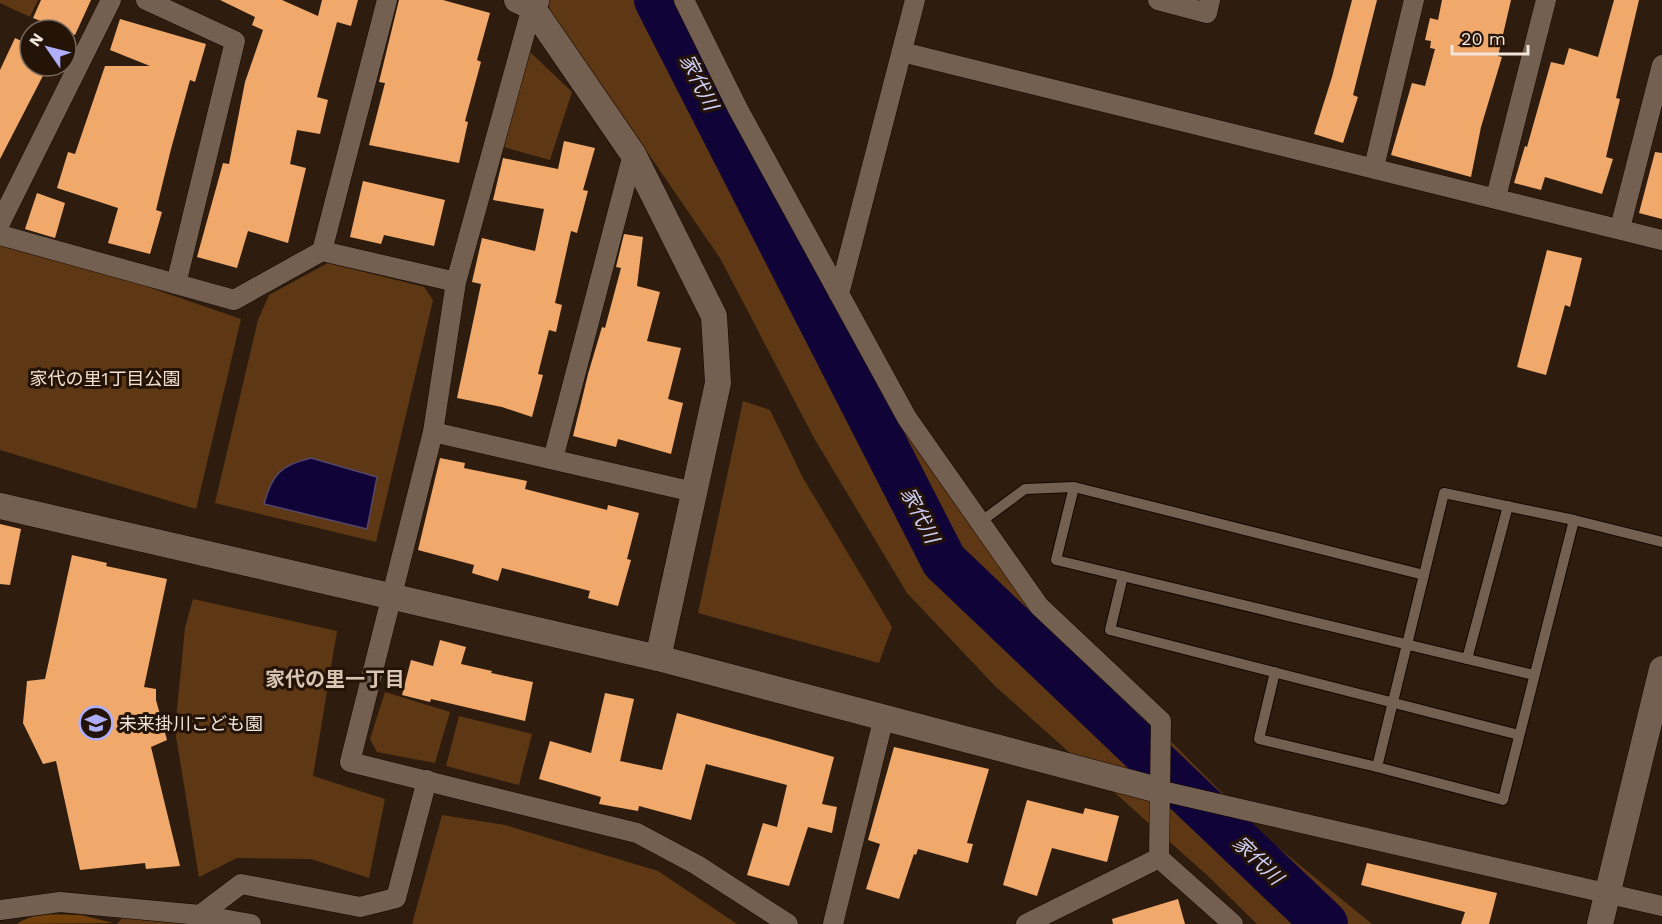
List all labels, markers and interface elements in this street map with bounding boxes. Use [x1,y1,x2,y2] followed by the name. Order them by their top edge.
[18,18,78,78] north arrow
[1452,18,1528,56] scale bar
[1461,28,1506,49] text: 20 m
[25,29,47,50] text: N
[675,50,724,116] water label: 家代川
[29,368,181,389] park label: 家代の里1丁目公園
[896,483,945,549] water label: 家代川
[265,667,405,691] district label: 家代の里一丁目
[78,705,114,741] school or university icon: 未来掛川こども園
[119,713,263,734] place label: 未来掛川こども園
[1228,831,1289,891] water label: 家代川

